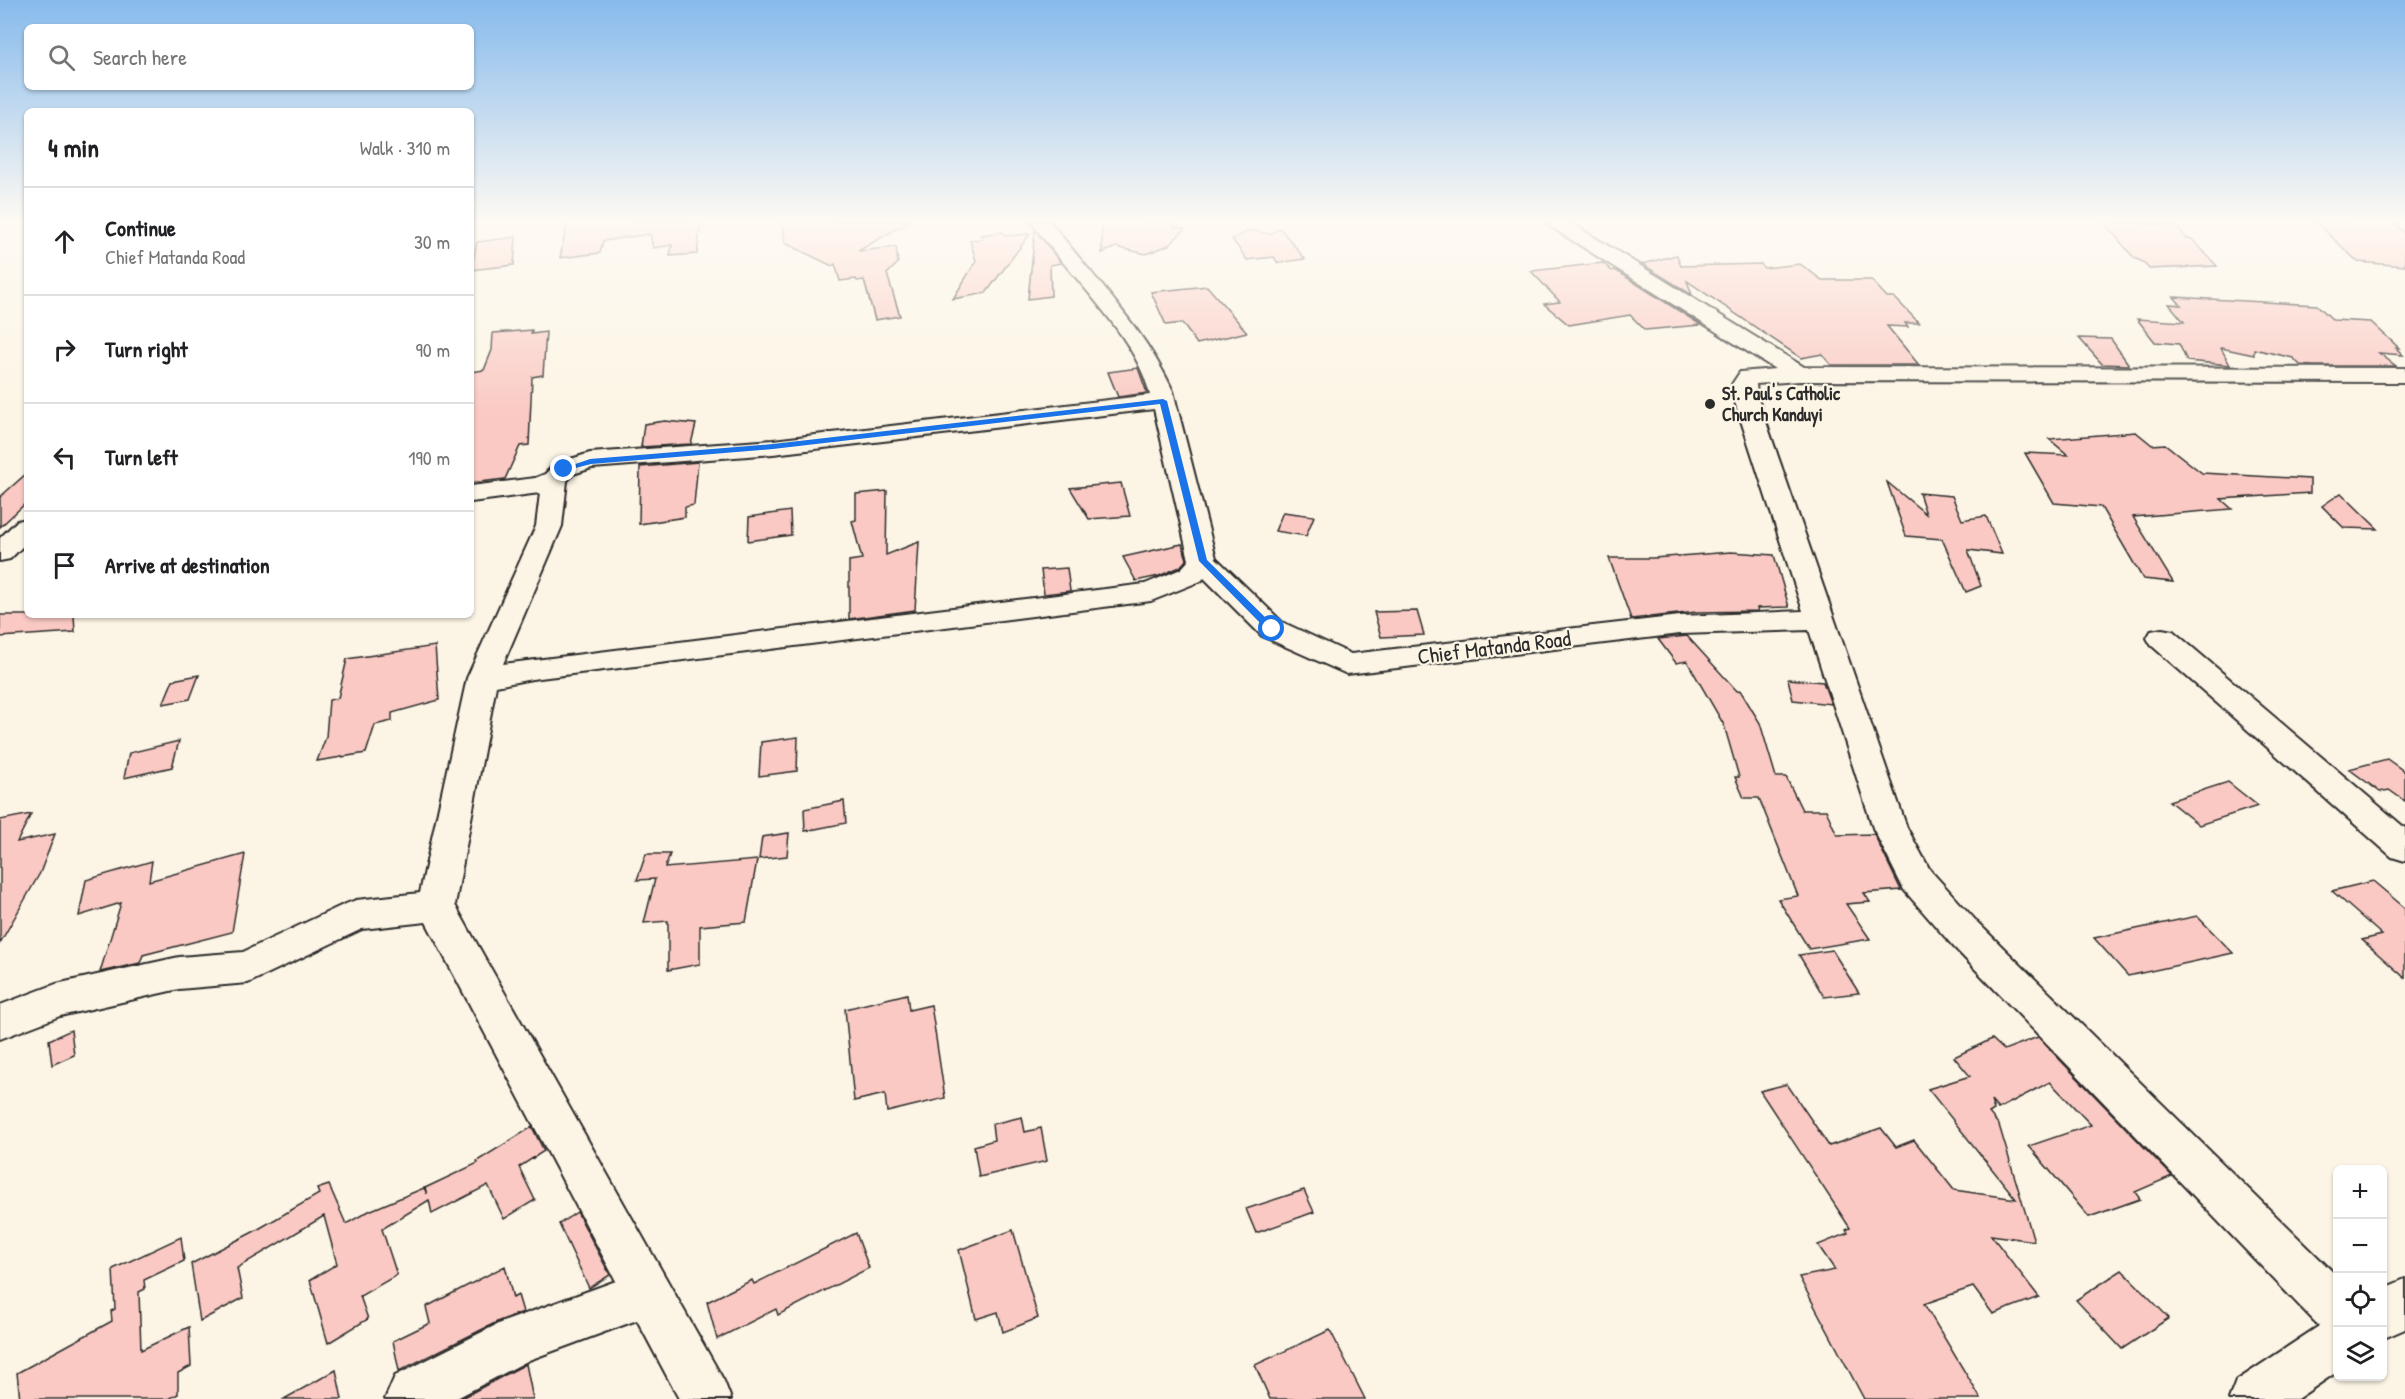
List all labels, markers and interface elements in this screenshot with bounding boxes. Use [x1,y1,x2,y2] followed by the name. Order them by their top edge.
[24,24,474,90] search box
[45,41,78,74] icon: search
[93,42,187,72] text: Search here
[48,130,99,165] text: 4 min
[360,134,450,161] text: Walk · 310 m
[105,213,176,243] text: Continue
[48,225,81,258] icon: ahead
[414,228,450,255] text: 30 m
[105,243,245,270] text: Chief Matanda Road
[48,333,81,366] icon: right
[105,334,188,364] text: Turn right
[416,336,450,363] text: 90 m
[1722,381,1841,428] place label: St. Paul's Catholic Church Kanduyi
[1703,397,1717,411] marker: St. Paul's Catholic Church Kanduyi
[48,441,81,474] icon: left
[105,442,178,472] text: Turn left
[408,444,450,471] text: 190 m
[550,455,576,481] route end
[48,549,81,582] icon: arrive
[105,550,270,580] text: Arrive at destination
[1258,615,1284,641] route start
[1416,623,1573,671] street label: Chief Matanda Road
[2333,1165,2387,1381] map controls
[2333,1165,2387,1219] button: +
[2333,1219,2387,1273] button: −
[2333,1273,2387,1327] button: locate
[2333,1327,2387,1381] button: layers

